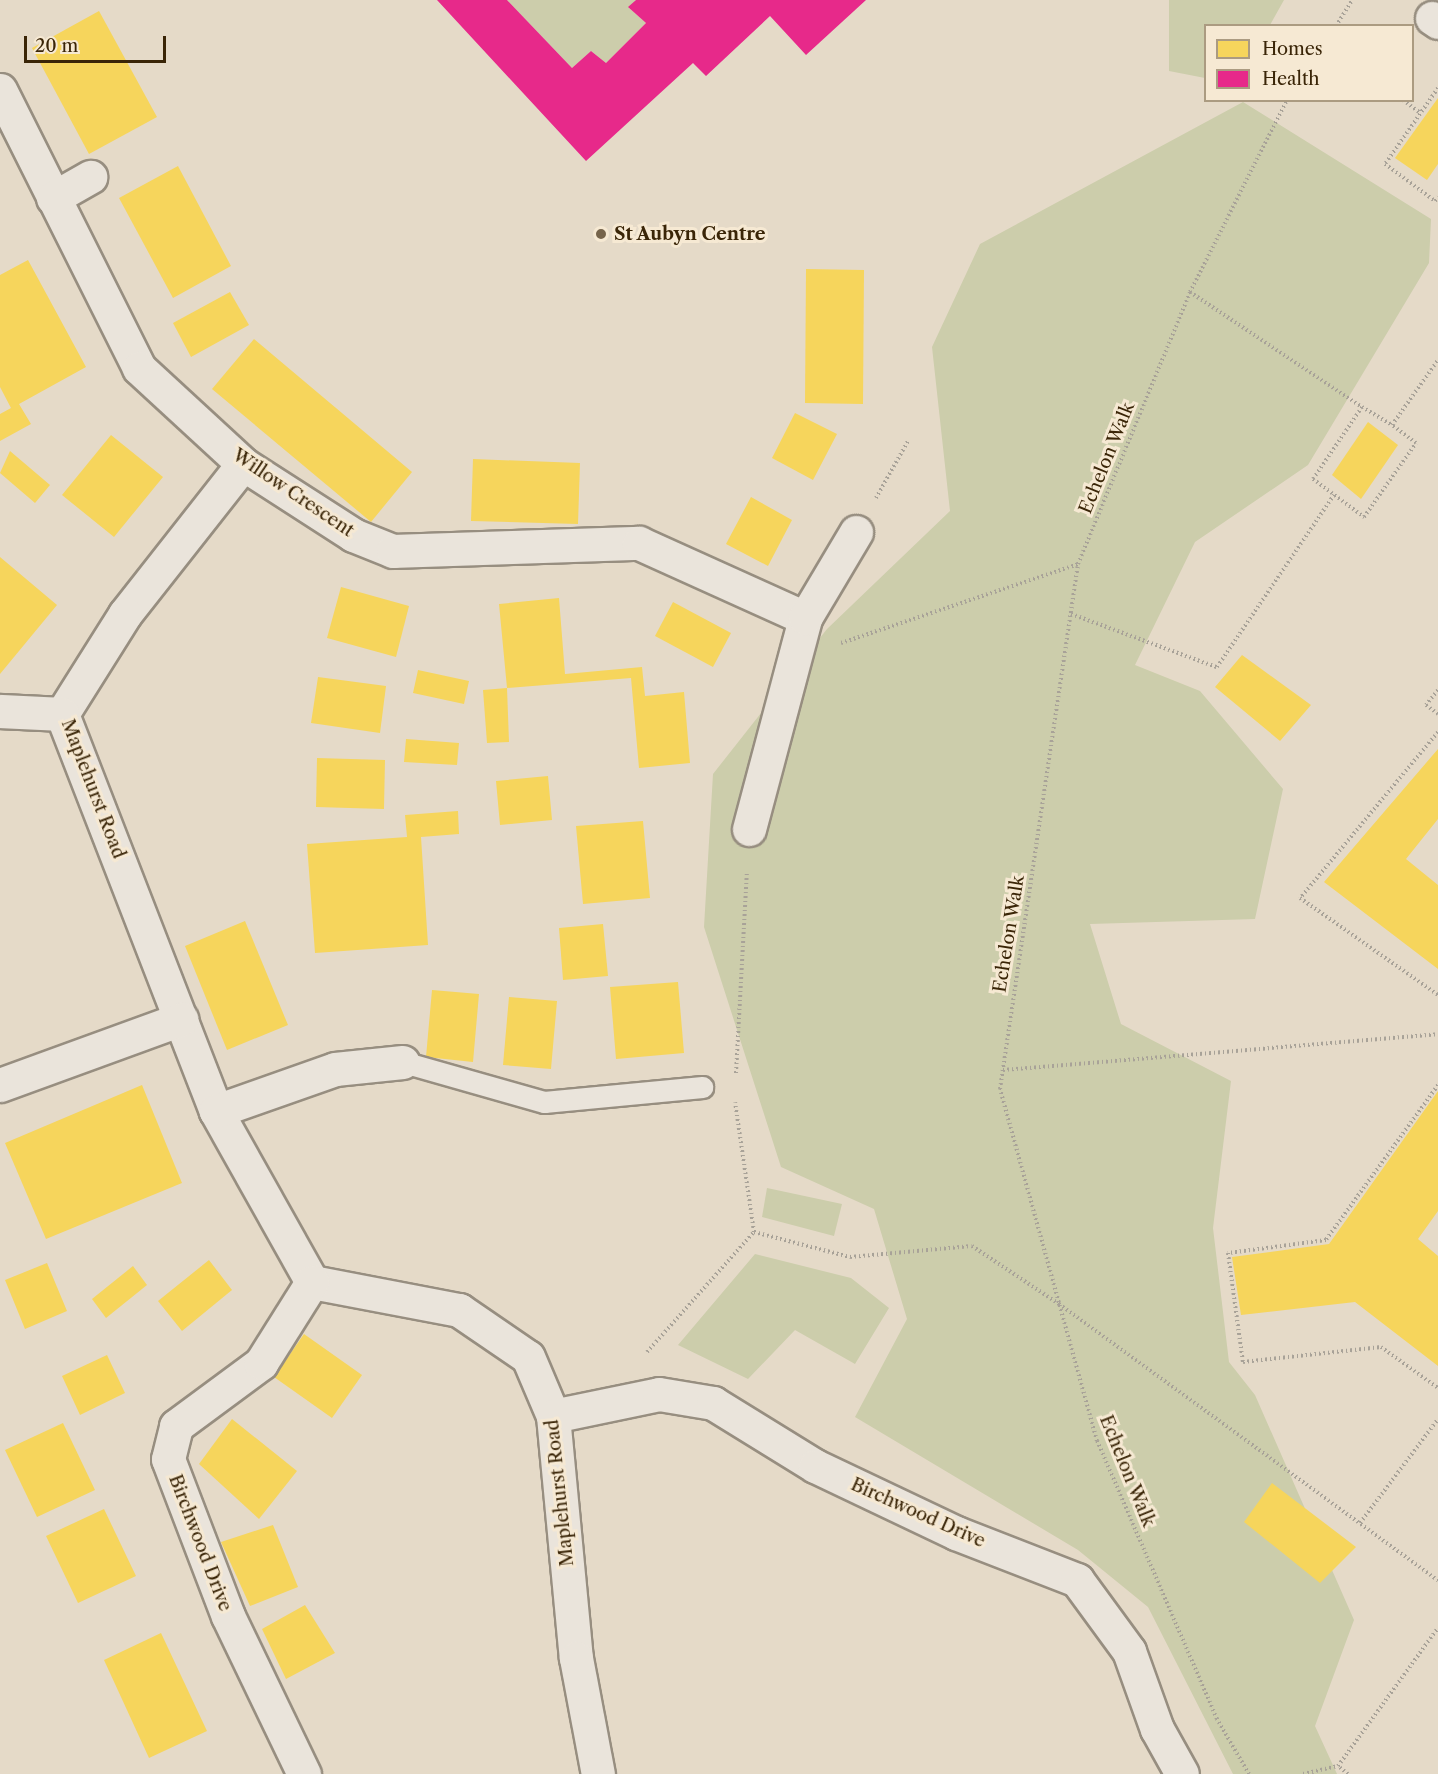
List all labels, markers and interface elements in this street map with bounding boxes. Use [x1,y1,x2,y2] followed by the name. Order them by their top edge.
[27,24,170,62] scale bar
[1204,24,1414,102] legend
[35,35,78,57] text: 20 m
[1262,38,1323,60] text: Homes
[1262,68,1320,90] text: Health
[614,223,766,245] place label: St Aubyn Centre
[592,225,610,243] marker: St Aubyn Centre
[1075,399,1139,517] street label: Echelon Walk
[228,444,358,542] street label: Willow Crescent
[57,716,129,862] street label: Maplehurst Road
[989,874,1029,994] street label: Echelon Walk
[1095,1412,1159,1530] street label: Echelon Walk
[542,1419,578,1567] street label: Maplehurst Road
[164,1472,236,1614] street label: Birchwood Drive
[848,1474,988,1552] street label: Birchwood Drive

